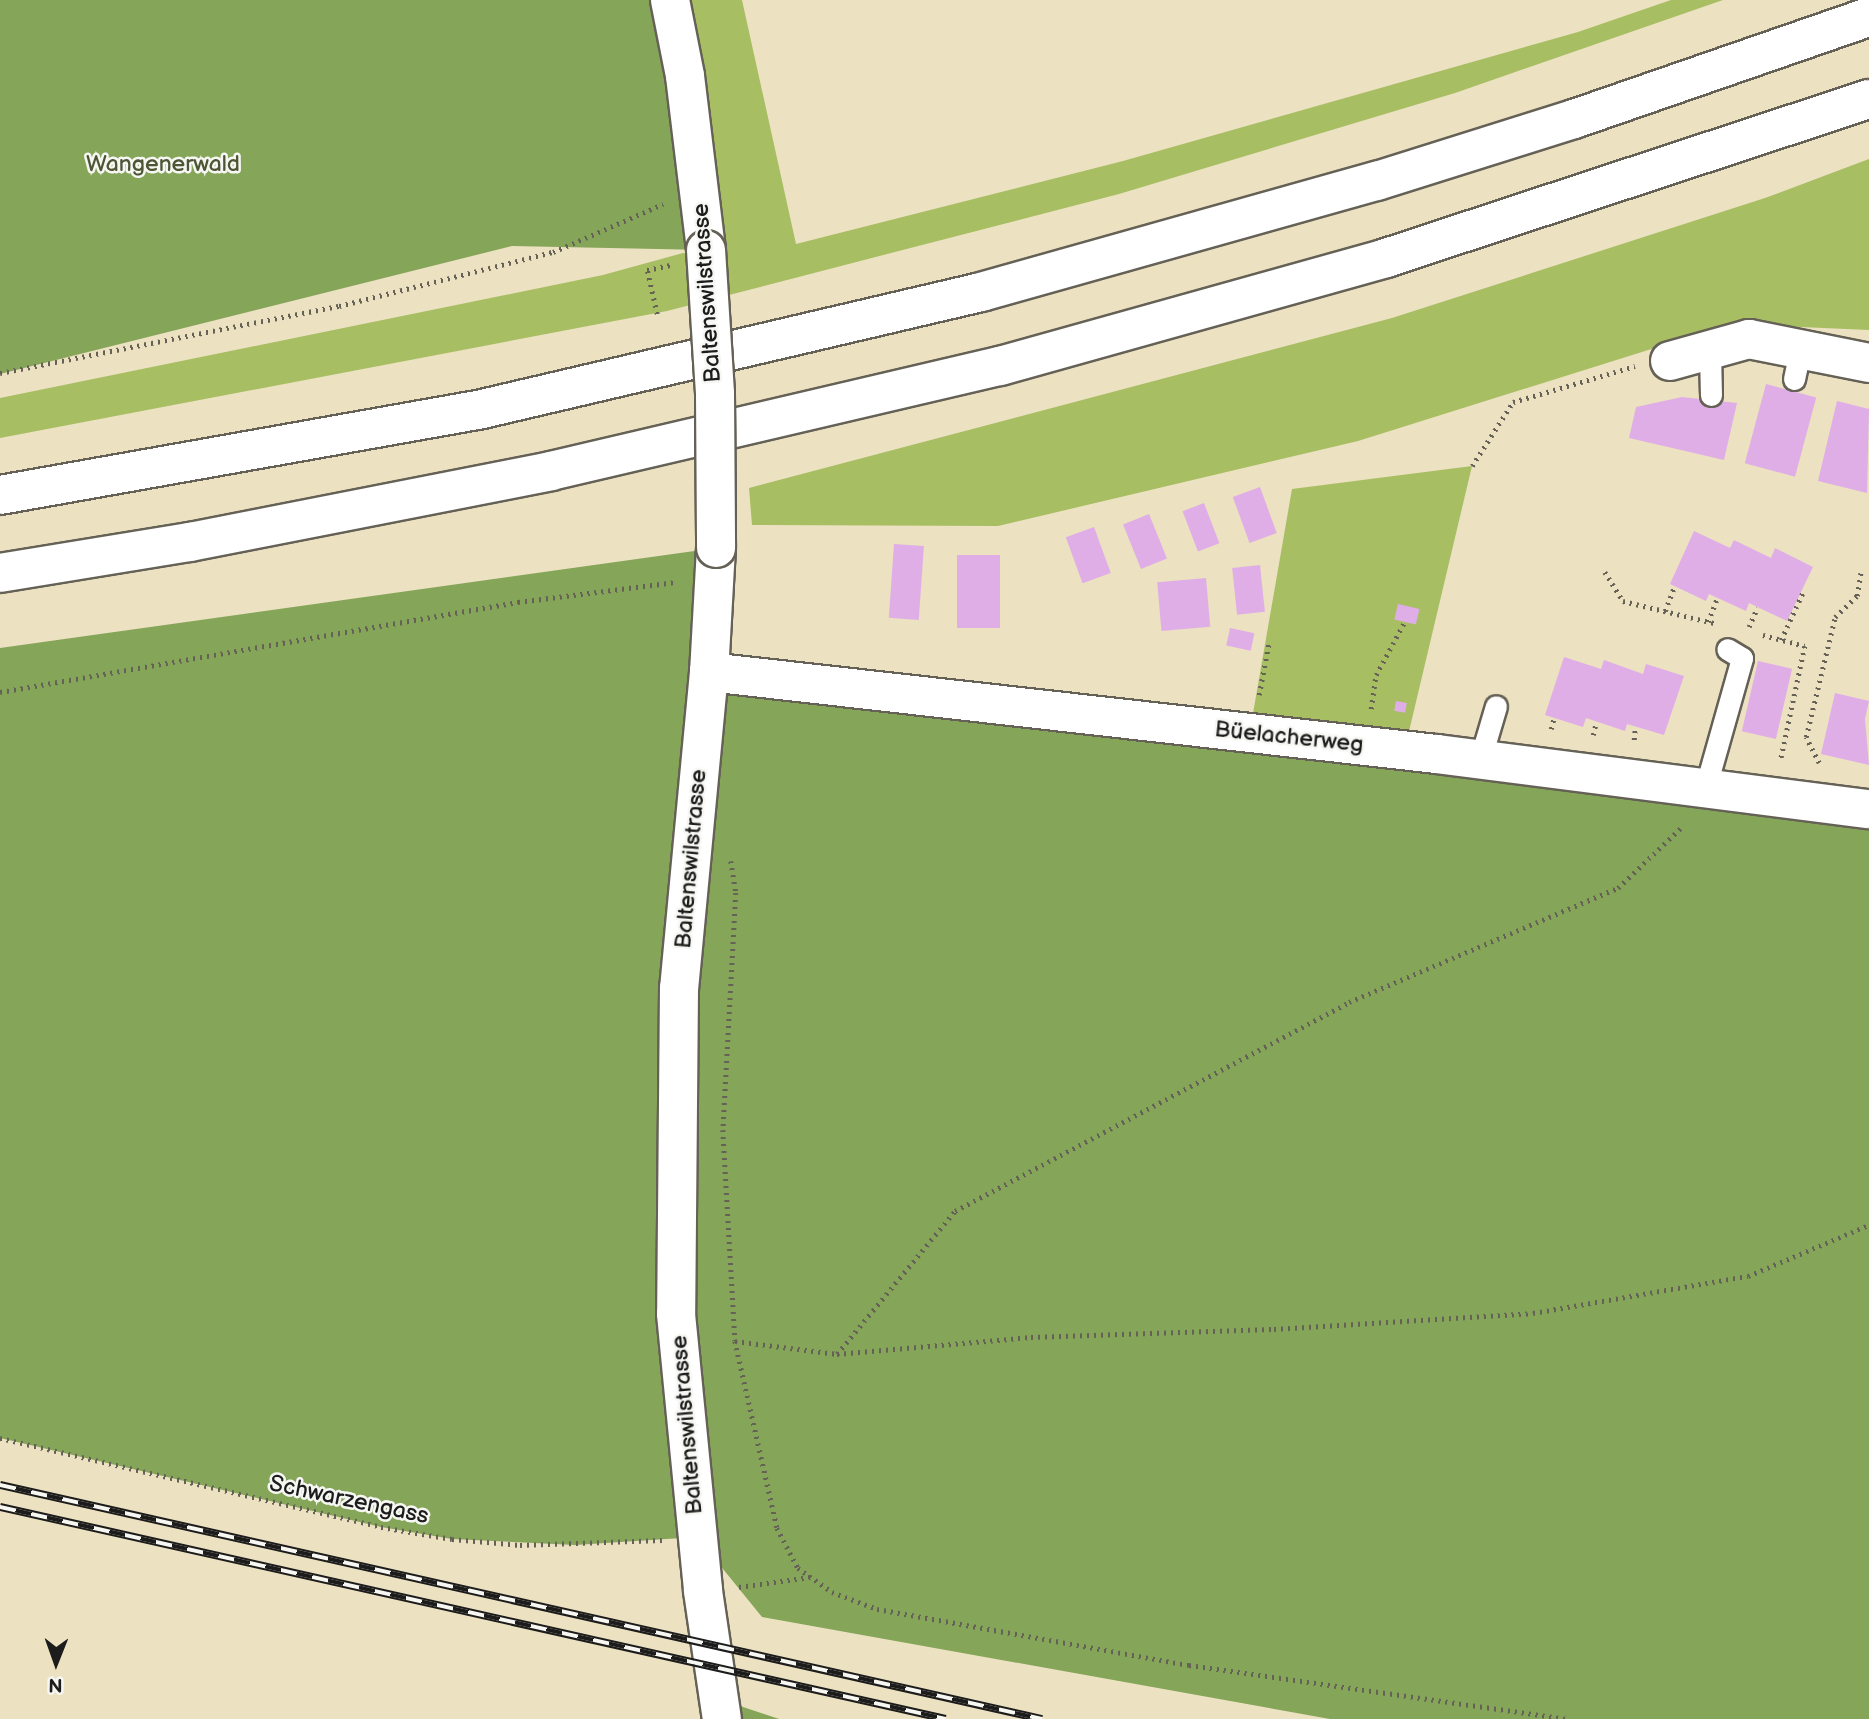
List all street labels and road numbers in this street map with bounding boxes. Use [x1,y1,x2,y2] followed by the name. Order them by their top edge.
[687,202,727,384] street label: Baltenswilstrasse
[1213,715,1365,759] street label: Büelacherweg
[669,768,713,950] street label: Baltenswilstrasse
[665,1334,709,1516] street label: Baltenswilstrasse
[267,1470,431,1530] street label: Schwarzengass

